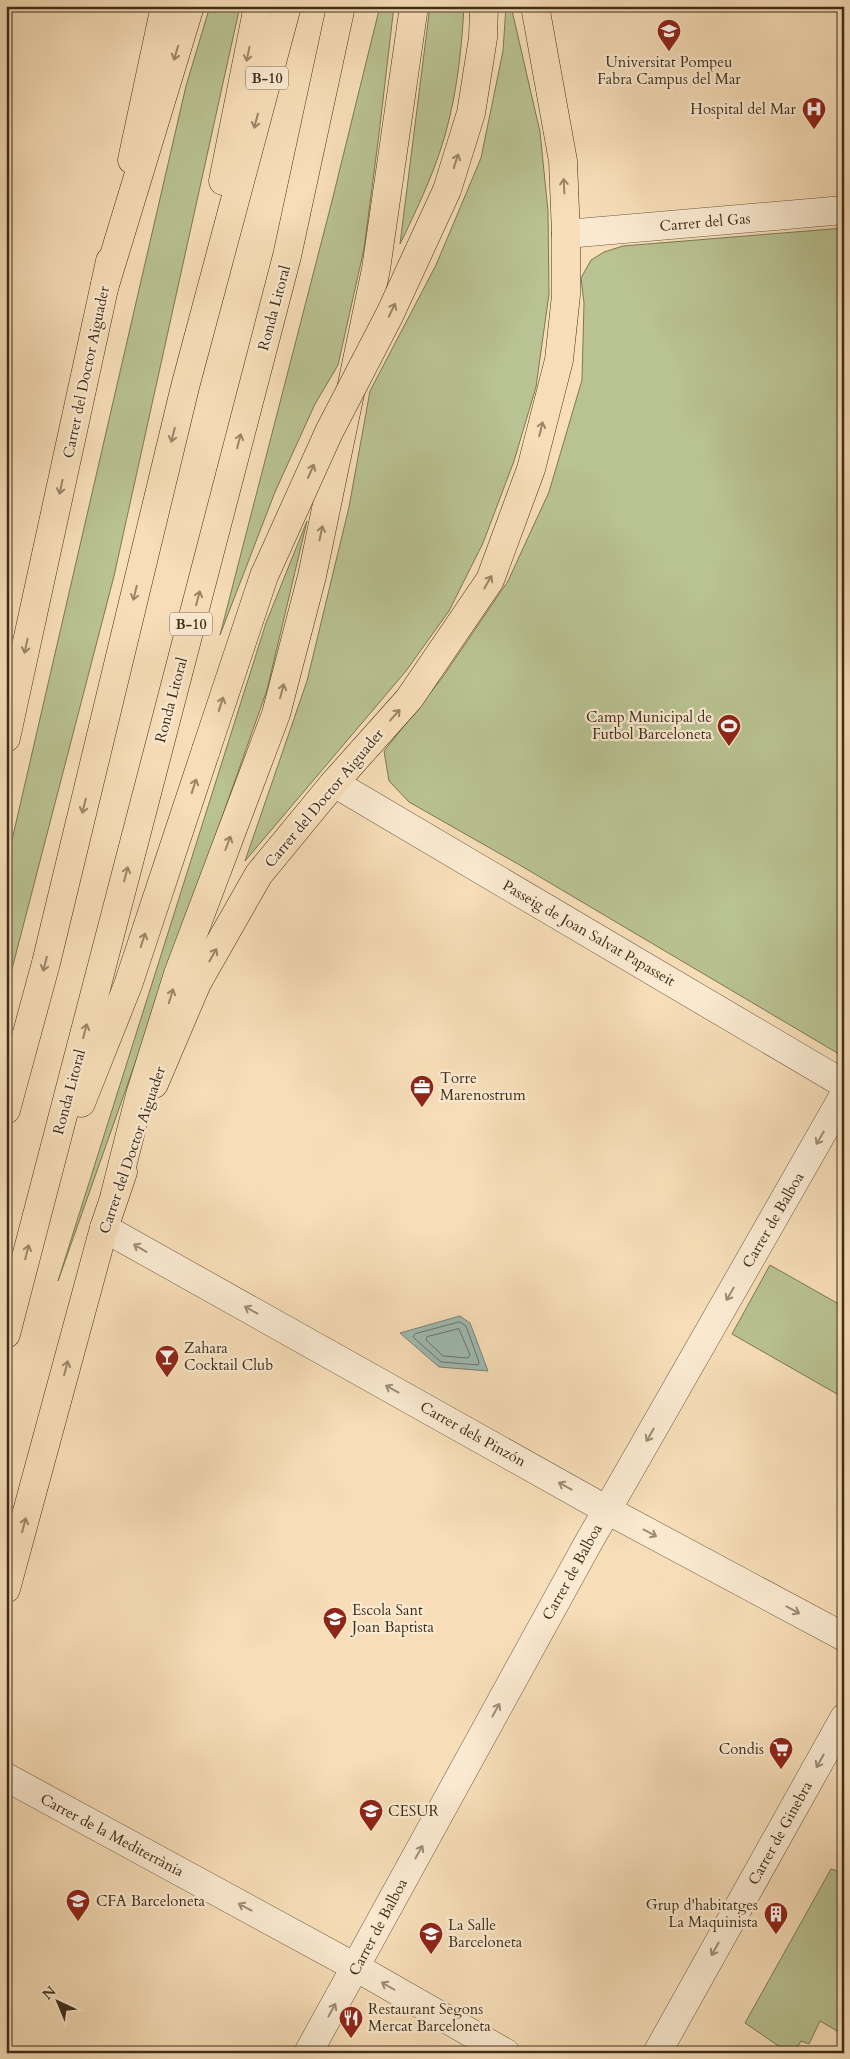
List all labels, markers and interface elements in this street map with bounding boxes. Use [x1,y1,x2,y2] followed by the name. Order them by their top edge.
[656,18,682,52] school or university icon: Universitat Pompeu Fabra Campus del Mar
[171,45,181,61] one-way arrow
[243,46,253,62] one-way arrow
[597,52,741,89] place label: Universitat Pompeu Fabra Campus del Mar
[246,66,288,90] road number: B-10
[801,96,827,130] hospital icon: Hospital del Mar
[690,99,797,119] place label: Hospital del Mar
[251,113,260,129] one-way arrow
[452,153,462,169] one-way arrow
[560,178,569,194] one-way arrow
[659,208,751,236] street label: Carrer del Gas
[253,263,295,353] street label: Ronda Litoral
[58,284,114,460] street label: Carrer del Doctor Aiguader
[387,303,397,318] one-way arrow
[537,421,546,437] one-way arrow
[168,426,177,442] one-way arrow
[235,434,244,450] one-way arrow
[307,464,317,479] one-way arrow
[56,478,65,494] one-way arrow
[317,525,327,541] one-way arrow
[483,575,493,589] one-way arrow
[130,584,139,600] one-way arrow
[194,591,203,607] one-way arrow
[170,612,212,636] road number: B-10
[21,637,31,653] one-way arrow
[150,655,192,745] street label: Ronda Litoral
[278,683,288,699] one-way arrow
[217,696,227,712] one-way arrow
[586,707,713,744] place label: Camp Municipal de Futbol Barceloneta
[389,708,401,721] one-way arrow
[716,713,742,747] sports icon: Camp Municipal de Futbol Barceloneta
[260,724,388,872] street label: Carrer del Doctor Aiguader
[190,779,199,794] one-way arrow
[79,797,88,813] one-way arrow
[224,836,233,851] one-way arrow
[122,867,131,883] one-way arrow
[499,875,679,991] street label: Passeig de Joan Salvat Papasseit
[139,933,148,948] one-way arrow
[209,948,218,963] one-way arrow
[40,955,50,971] one-way arrow
[167,988,177,1004] one-way arrow
[81,1024,90,1040] one-way arrow
[48,1047,90,1137] street label: Ronda Litoral
[94,1063,170,1236] street label: Carrer del Doctor Aiguader
[440,1068,526,1105] place label: Torre Marenostrum
[409,1074,435,1108] office icon: Torre Marenostrum
[814,1130,824,1144] one-way arrow
[738,1168,809,1271] street label: Carrer de Balboa
[134,1243,148,1253] one-way arrow
[23,1245,32,1261] one-way arrow
[725,1287,735,1301] one-way arrow
[244,1304,258,1314] one-way arrow
[184,1338,273,1375] place label: Zahara Cocktail Club
[154,1344,180,1378] bar icon: Zahara Cocktail Club
[62,1361,71,1377] one-way arrow
[385,1384,400,1394] one-way arrow
[417,1397,530,1472] street label: Carrer dels Pinzón
[644,1428,654,1442] one-way arrow
[557,1481,572,1491] one-way arrow
[19,1518,29,1534] one-way arrow
[537,1520,607,1624] street label: Carrer de Balboa
[642,1529,657,1538] one-way arrow
[350,1600,435,1637] place label: Escola Sant Joan Baptista
[786,1605,800,1615] one-way arrow
[322,1606,348,1640] school or university icon: Escola Sant Joan Baptista
[492,1703,502,1717] one-way arrow
[768,1736,794,1770] supermarket icon: Condis
[719,1739,764,1759] place label: Condis
[815,1753,825,1768] one-way arrow
[743,1777,817,1888] street label: Carrer de Ginebra
[37,1789,188,1882] street label: Carrer de la Mediterrània
[358,1798,384,1832] school or university icon: CESUR
[388,1801,439,1821] place label: CESUR
[414,1845,424,1860] one-way arrow
[344,1875,412,1979] street label: Carrer de Balboa
[65,1888,91,1922] school or university icon: CFA Barceloneta
[96,1891,206,1911] place label: CFA Barceloneta
[646,1895,759,1932] place label: Grup d'habitatges La Maquinista
[763,1901,789,1935] building icon: Grup d'habitatges La Maquinista
[239,1902,253,1912] one-way arrow
[448,1915,523,1952] place label: La Salle Barceloneta
[418,1921,444,1955] school or university icon: La Salle Barceloneta
[710,1941,720,1955] one-way arrow
[32,1976,82,2026] north arrow
[381,1980,395,1990] one-way arrow
[38,1982,60,2004] text: N
[368,1999,491,2036] place label: Restaurant Segons Mercat Barceloneta
[328,2004,338,2018] one-way arrow
[338,2005,364,2039] restaurant icon: Restaurant Segons Mercat Barceloneta

